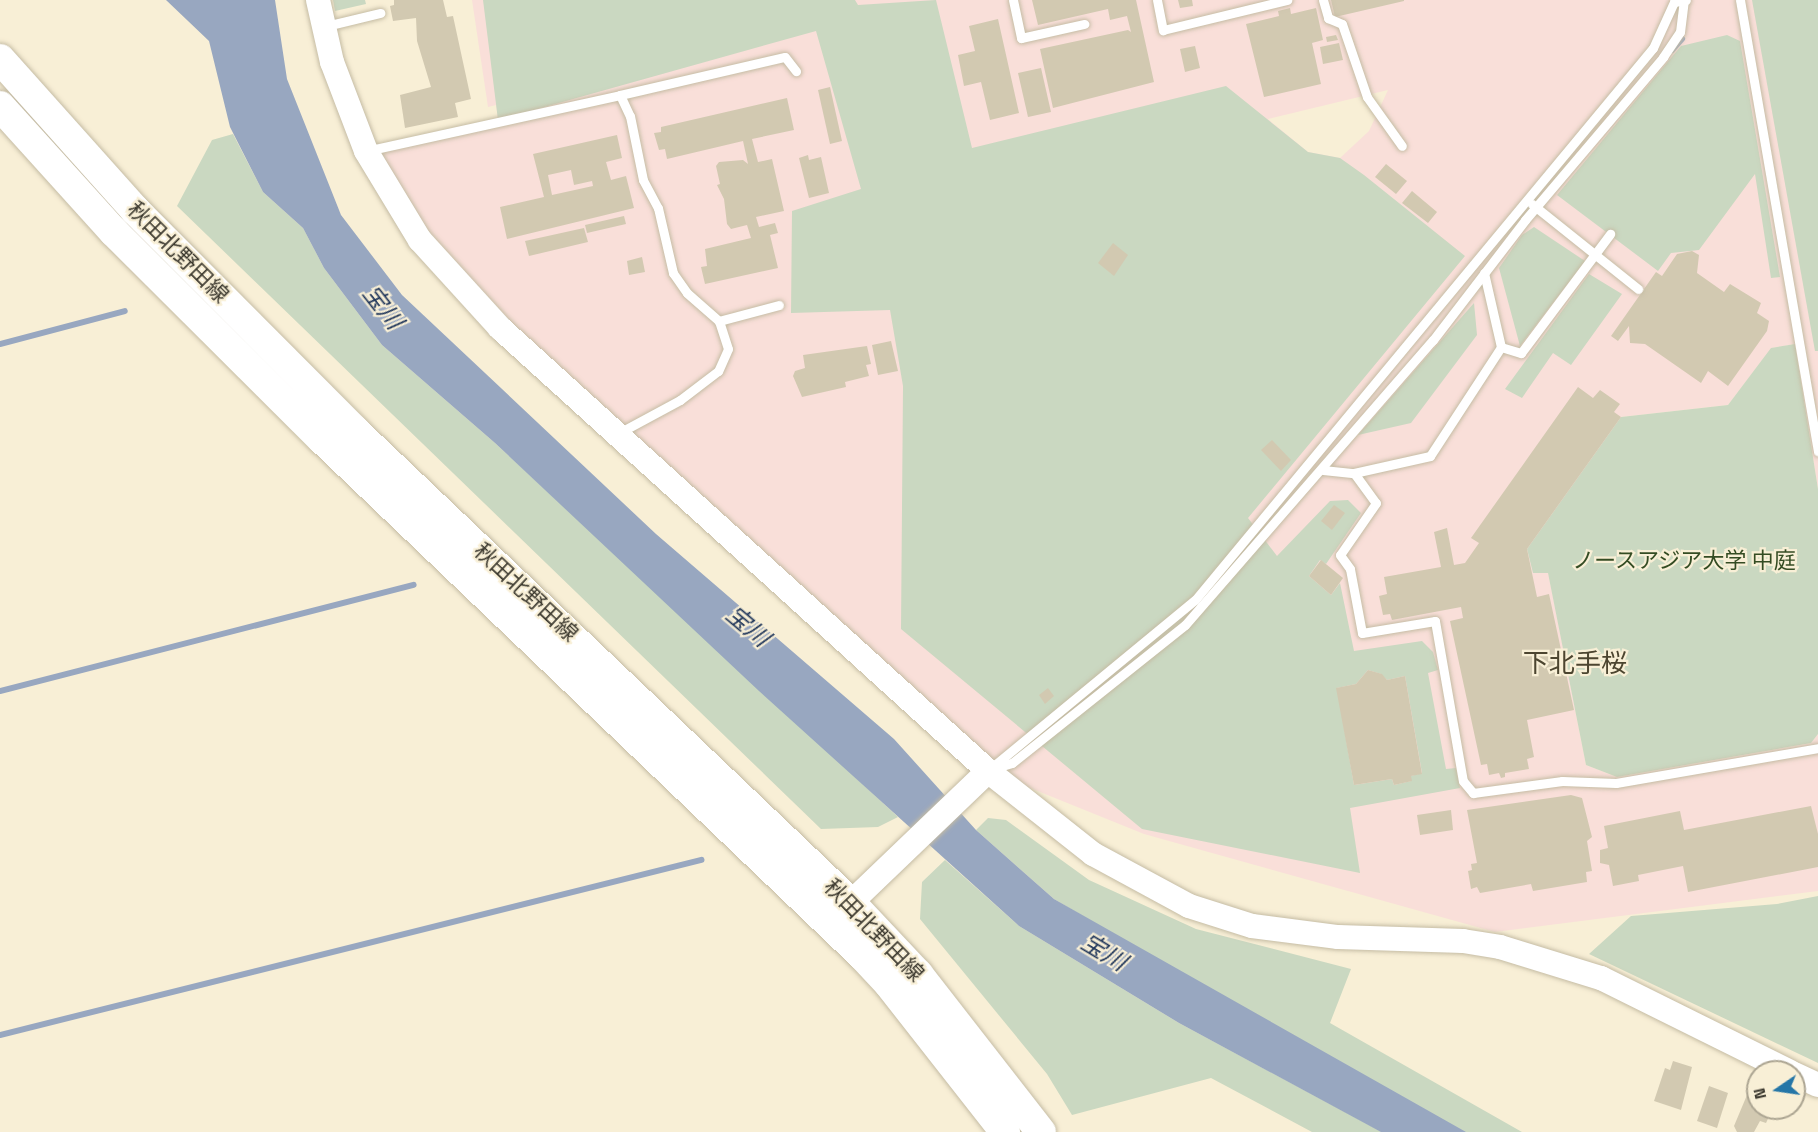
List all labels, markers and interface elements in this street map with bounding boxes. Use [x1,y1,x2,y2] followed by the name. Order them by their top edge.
[122,196,234,308] street label: 秋田北野田線
[357,279,409,335] water label: 宝川
[469,537,583,647] street label: 秋田北野田線
[1571,548,1797,574] park label: ノースアジア大学 中庭
[720,600,776,652] water label: 宝川
[1523,648,1627,680] district label: 下北手桜
[819,873,929,987] street label: 秋田北野田線
[1076,927,1132,977] water label: 宝川
[1746,1060,1806,1120] north arrow
[1748,1086,1771,1101] text: N

